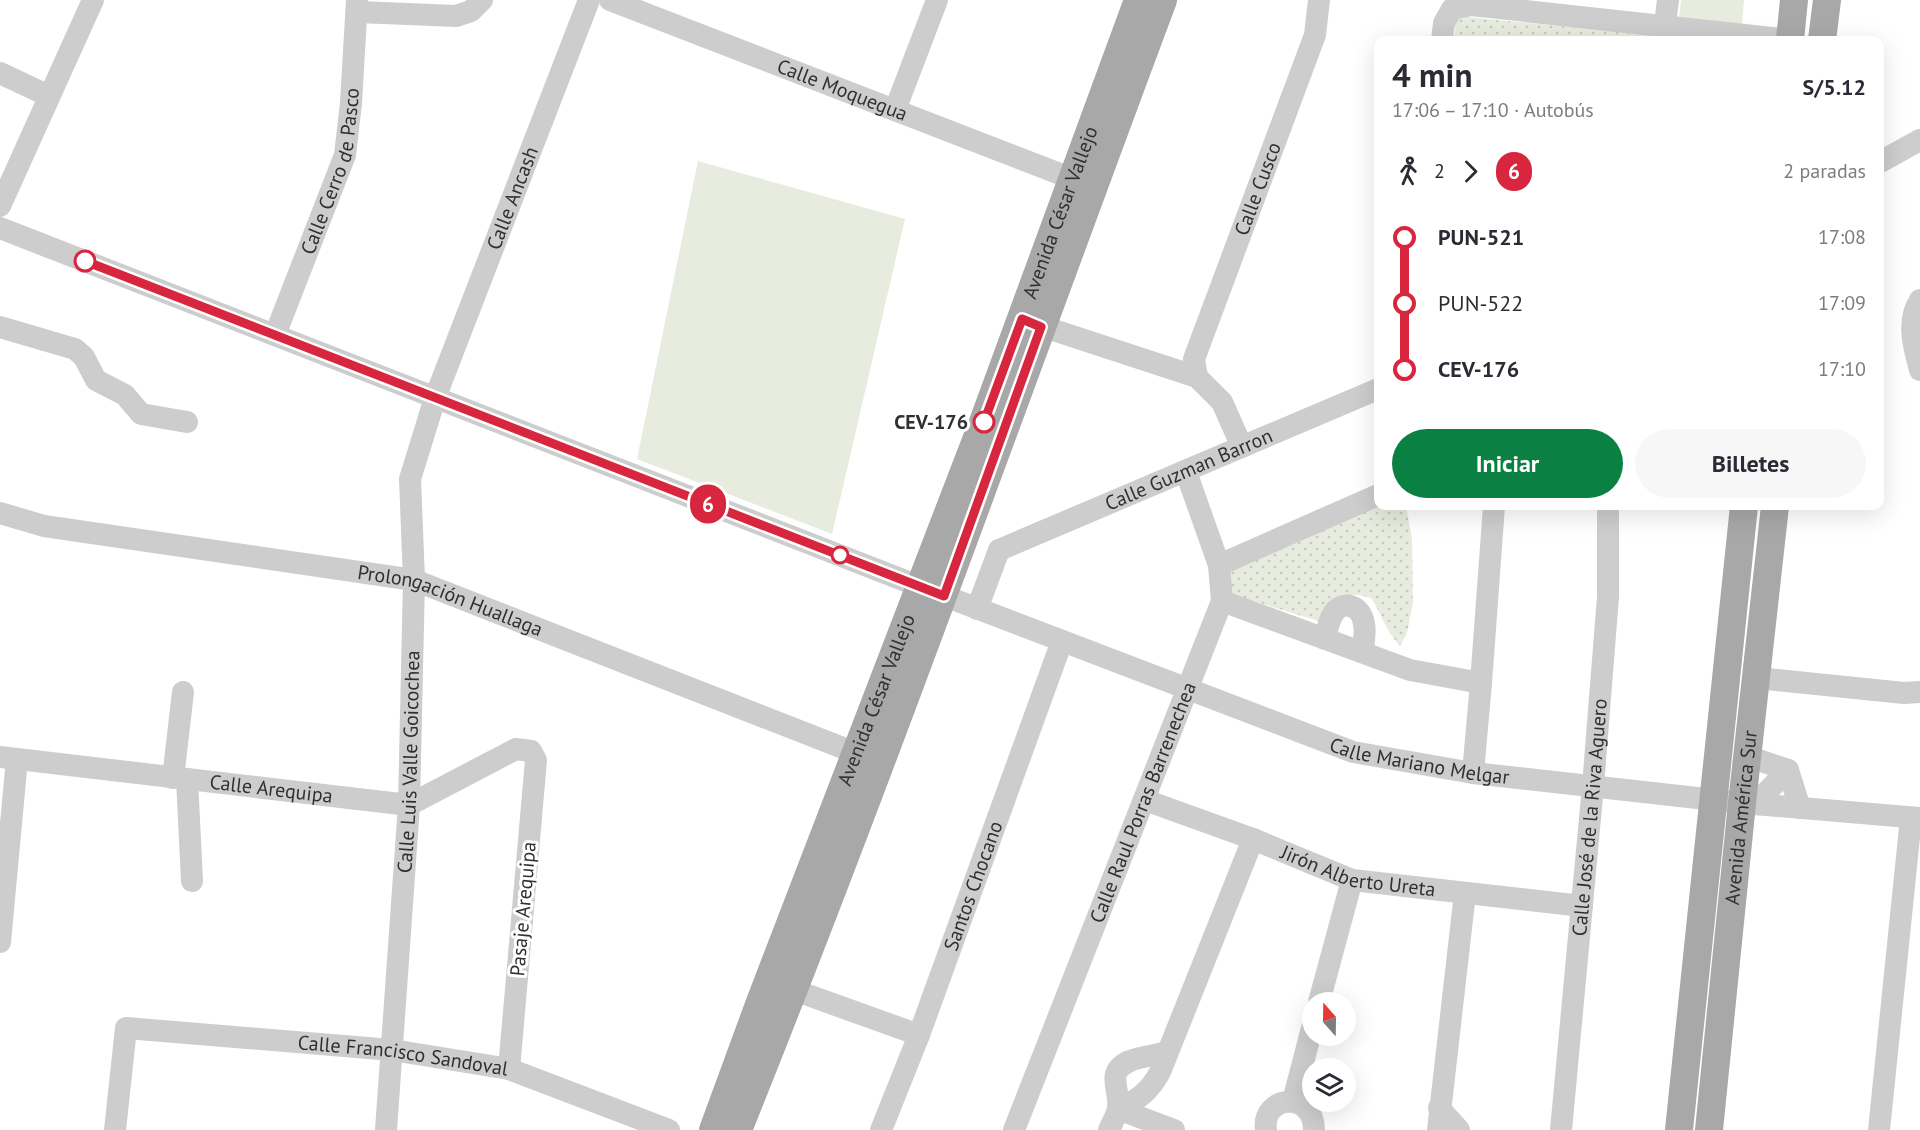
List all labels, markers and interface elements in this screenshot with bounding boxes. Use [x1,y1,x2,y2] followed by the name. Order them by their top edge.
[773,53,911,127] street label: Calle Moquegua
[1392,53,1473,96] text: 4 min
[1803,73,1866,101] text: S/5.12
[295,87,365,258] street label: Calle Cerro de Pasco
[1392,97,1594,123] text: 17:06 – 17:10 · Autobús
[1016,123,1104,302] street label: Avenida César Vallejo
[1228,138,1287,239] street label: Calle Cusco
[481,143,544,253] street label: Calle Ancash
[1392,155,1425,188] icon: walk
[1454,155,1487,188] icon: forward
[1434,158,1445,184] text: 2
[1508,158,1520,185] text: 6
[1783,158,1866,184] text: 2 paradas
[1438,223,1524,251] text: PUN-521
[1818,224,1866,250] text: 17:08
[74,250,96,272] unlabelled marker
[1438,289,1523,317] text: PUN-522
[1818,290,1866,316] text: 17:09
[1438,355,1519,383] text: CEV-176
[1818,356,1866,382] text: 17:10
[894,409,968,435] place label: CEV-176
[973,411,995,433] marker: CEV-176
[1101,422,1276,517] street label: Calle Guzman Barron
[1392,429,1623,498] button: Iniciar
[1635,429,1866,498] button: Billetes
[688,484,728,524] line badge: 6
[702,491,714,518] text: 6
[831,546,849,564] unlabelled marker
[356,559,547,642] street label: Prolongación Huallaga
[831,610,921,790] street label: Avenida César Vallejo
[391,650,425,874] street label: Calle Luis Valle Goicochea
[1084,678,1202,927] street label: Calle Raul Porras Barrenechea
[1566,698,1613,937] street label: Calle José de la Riva Aguero
[1719,729,1763,906] street label: Avenida América Sur
[1326,731,1511,790] street label: Calle Mariano Melgar
[208,769,334,809] street label: Calle Arequipa
[938,817,1009,954] street label: Santos Chocano
[1276,839,1437,902] street label: Jirón Alberto Ureta
[504,841,542,977] street label: Pasaje Arequipa
[1302,992,1356,1046] north arrow
[1302,992,1356,1112] map controls
[297,1029,510,1082] street label: Calle Francisco Sandoval
[1302,1058,1356,1112] button: layers

